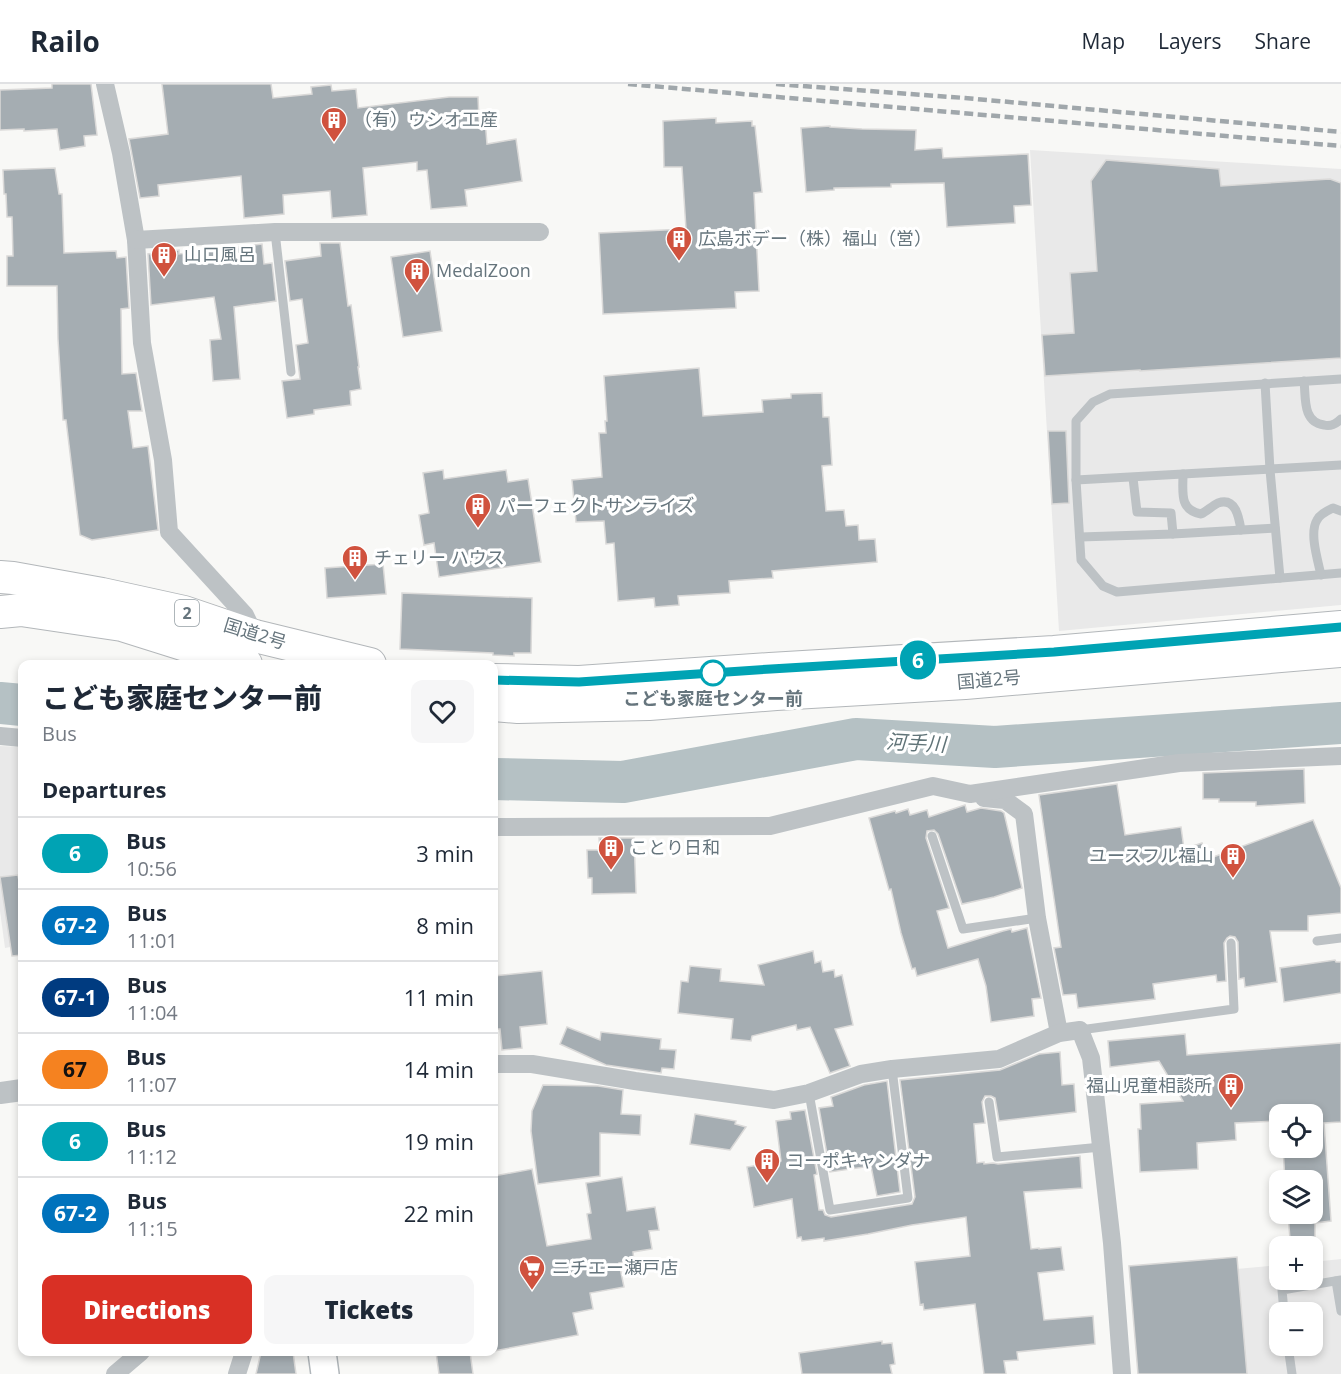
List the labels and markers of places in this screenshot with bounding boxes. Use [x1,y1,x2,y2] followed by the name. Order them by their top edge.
[319,105,349,143] building icon: （有）ウシオ工産
[354,107,498,131] place label: （有）ウシオ工産
[664,224,694,262] building icon: 広島ボデー（株）福山（営）
[698,226,932,250] place label: 広島ボデー（株）福山（営）
[149,240,179,278] building icon: 山口風呂
[184,242,256,266] place label: 山口風呂
[402,256,432,294] building icon: MedalZoon
[436,258,531,282] place label: MedalZoon
[463,491,493,529] building icon: パーフェクトサンライズ
[498,493,694,517] place label: パーフェクトサンライズ
[340,543,370,581] building icon: チェリー ハウス
[374,545,505,569] place label: チェリー ハウス
[700,660,726,686] marker: こども家庭センター前
[623,686,803,710] place label: こども家庭センター前
[596,833,626,871] building icon: ことり日和
[630,835,720,859] place label: ことり日和
[1218,841,1248,879] building icon: ユースフル福山
[1089,843,1214,867] place label: ユースフル福山
[1216,1071,1246,1109] building icon: 福山児童相談所
[1086,1073,1212,1097] place label: 福山児童相談所
[752,1146,782,1184] building icon: コーポキャンダナ
[786,1148,930,1172] place label: コーポキャンダナ
[517,1253,547,1291] supermarket icon: ニチエー瀬戸店
[552,1255,678,1279] place label: ニチエー瀬戸店

